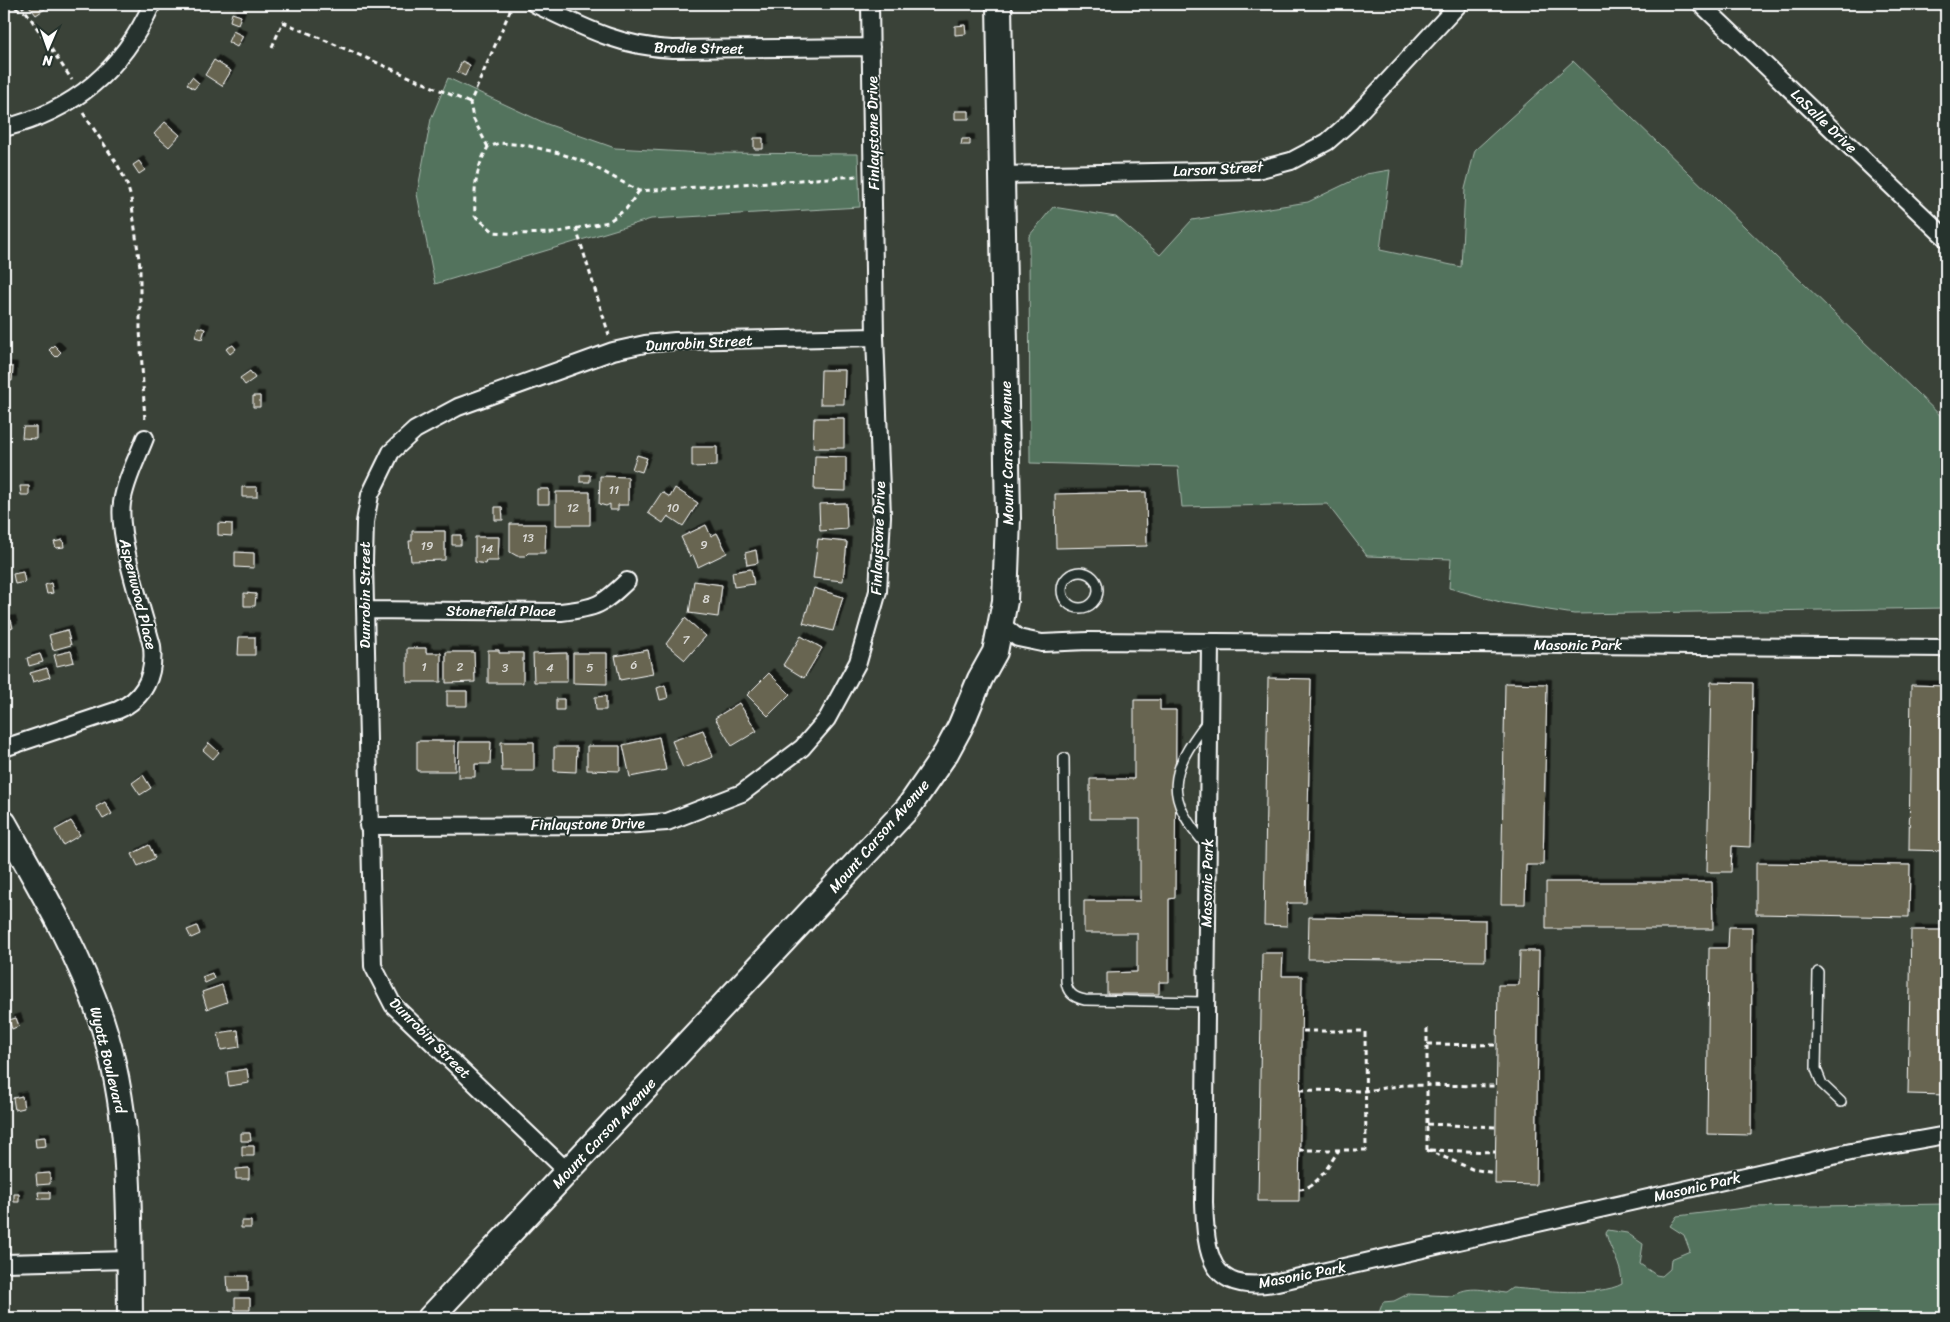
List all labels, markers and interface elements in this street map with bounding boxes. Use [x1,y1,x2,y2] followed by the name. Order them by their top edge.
[22,22,72,72] north arrow
[654,34,745,62] street label: Brodie Street
[42,48,54,73] text: N
[859,76,887,190] street label: Finlaystone Drive
[1784,82,1864,160] street label: LaSalle Drive
[1172,154,1265,184] street label: Larson Street
[645,327,754,359] street label: Dunrobin Street
[993,380,1021,525] street label: Mount Carson Avenue
[609,479,619,501] house number: 11
[863,481,893,595] street label: Finlaystone Drive
[567,497,579,519] house number: 12
[667,497,680,519] house number: 10
[522,527,534,549] house number: 13
[700,534,708,556] house number: 9
[111,535,164,653] street label: Aspenwood Place
[421,535,433,557] house number: 19
[481,538,494,560] house number: 14
[352,541,378,649] street label: Dunrobin Street
[702,588,710,610] house number: 8
[446,598,556,624] street label: Stonefield Place
[683,629,691,651] house number: 7
[1534,632,1622,658] street label: Masonic Park
[631,654,638,676] house number: 6
[421,656,427,678] house number: 1
[457,656,464,678] house number: 2
[502,657,509,679] house number: 3
[546,657,554,679] house number: 4
[586,657,594,679] house number: 5
[822,773,936,899] street label: Mount Carson Avenue
[531,810,645,838] street label: Finlaystone Drive
[1193,838,1221,928] street label: Masonic Park
[383,991,477,1085] street label: Dunrobin Street
[82,1004,134,1117] street label: Wyatt Boulevard
[545,1071,663,1195] street label: Mount Carson Avenue
[1651,1164,1743,1210] street label: Masonic Park
[1256,1254,1348,1296] street label: Masonic Park

